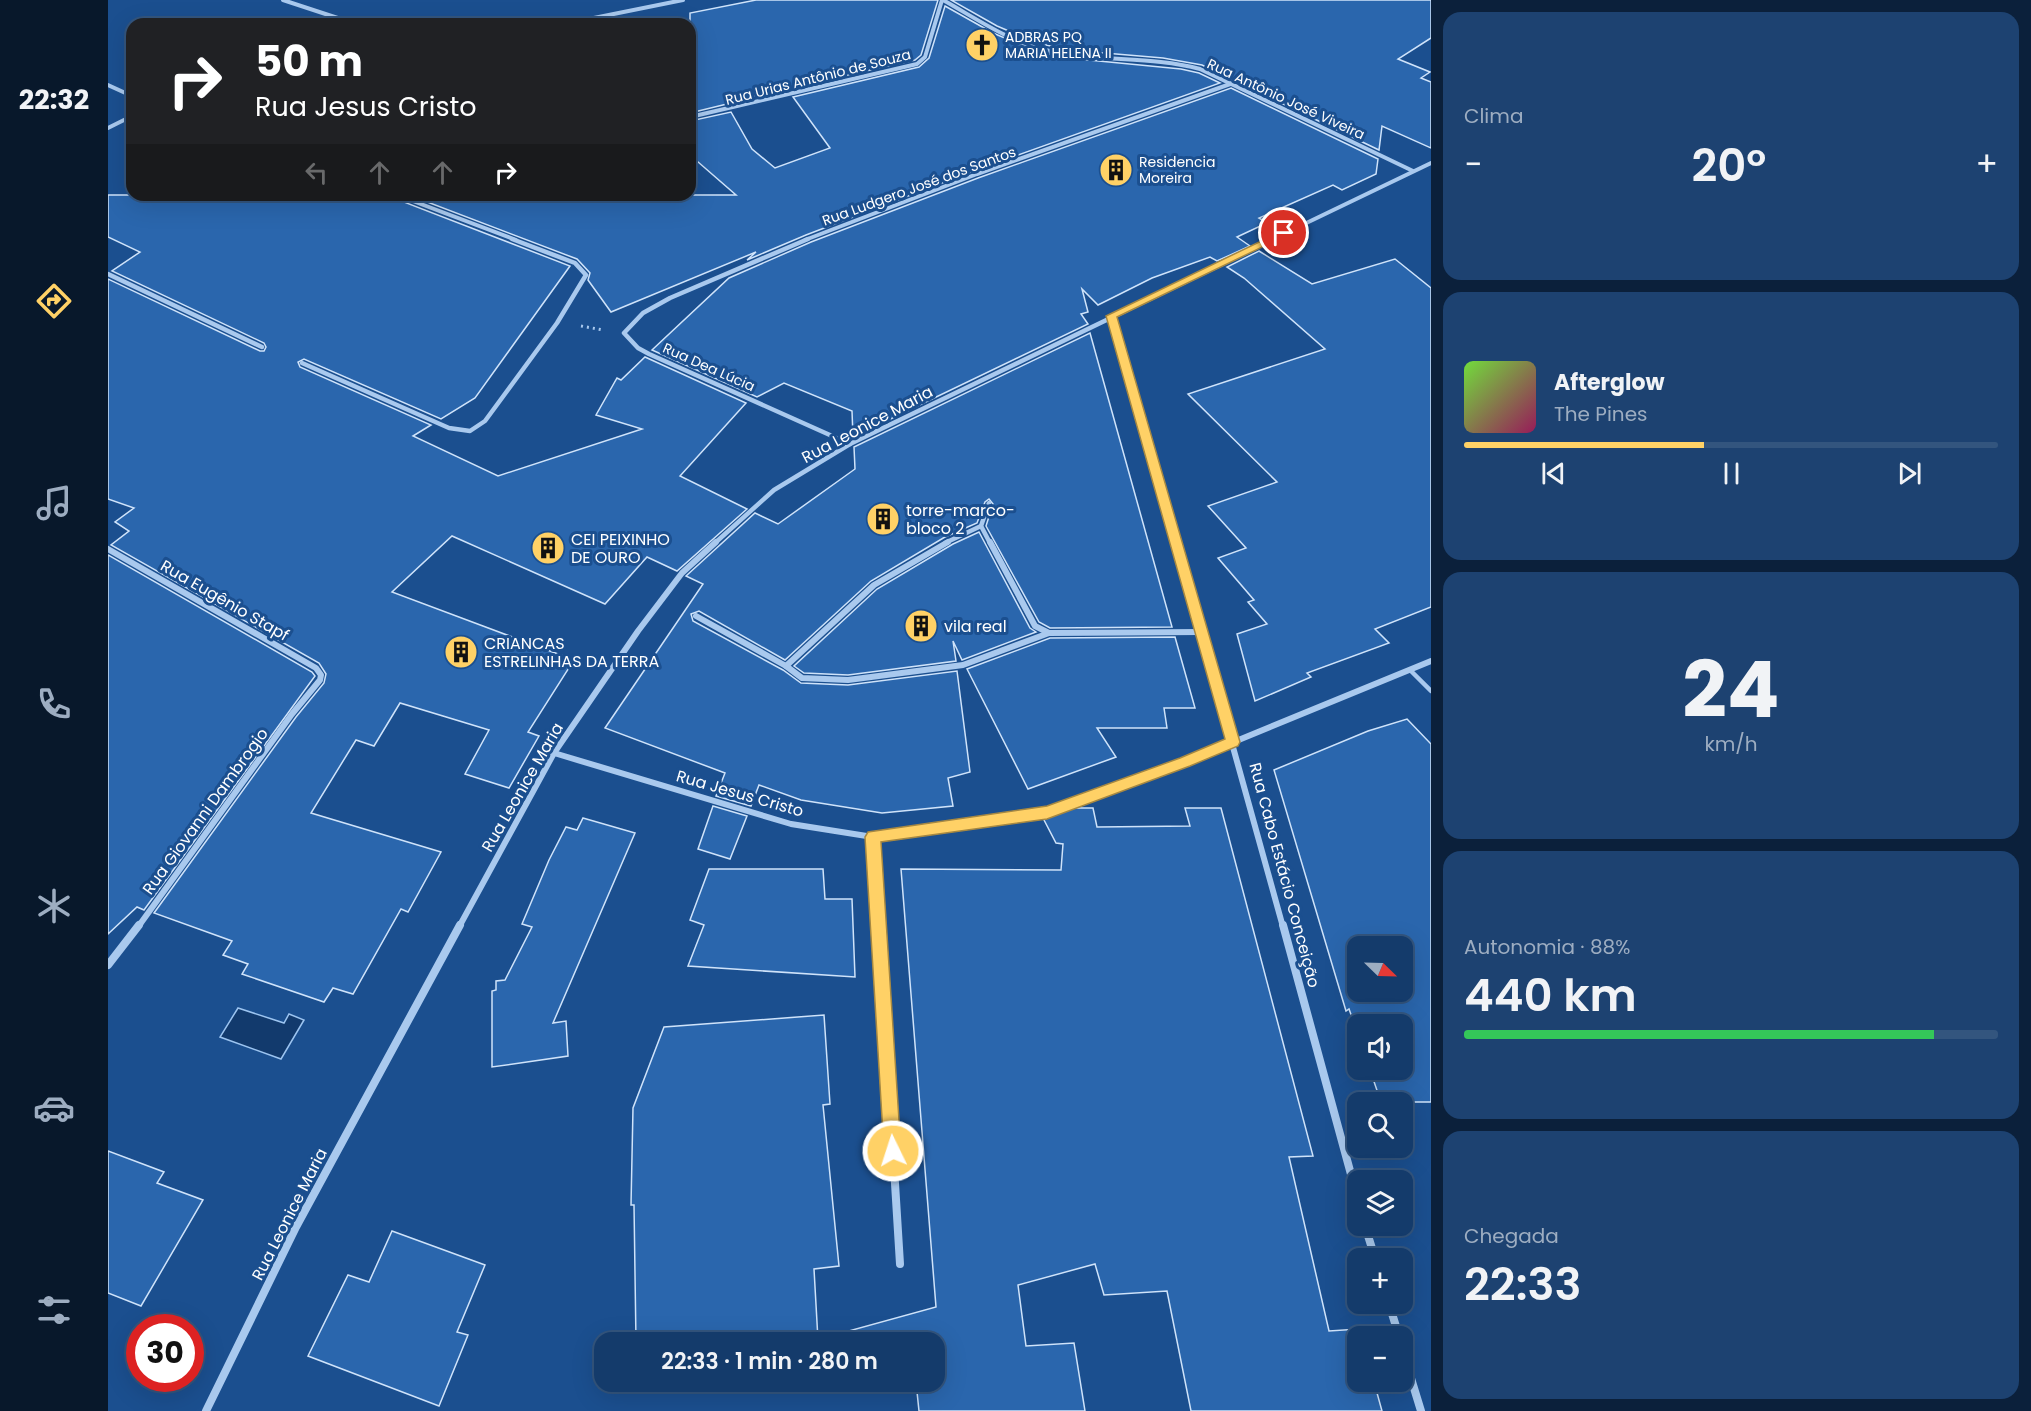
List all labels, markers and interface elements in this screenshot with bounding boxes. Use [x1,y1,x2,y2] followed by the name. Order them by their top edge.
[964,27,1000,63] church icon: ADBRAS PQ MARIA HELENA II
[1005,27,1112,63] place label: ADBRAS PQ MARIA HELENA II
[255,32,363,91] text: 50 m
[156,42,234,120] icon: right
[723,44,913,110] street label: Rua Urias Antônio de Souza
[1204,54,1368,144] street label: Rua Antônio José Viveira
[19,81,89,118] text: 22:32
[255,88,477,125] text: Rua Jesus Cristo
[1464,102,1523,130] text: Clima
[1691,134,1766,197] text: 20°
[1464,141,1482,188] text: −
[1975,141,1998,188] text: +
[819,142,1019,230] street label: Rua Ludgero José dos Santos
[1098,152,1134,188] building icon: Residencia Moreira
[1139,152,1215,188] place label: Residencia Moreira
[300,156,333,189] icon: left
[363,156,396,189] icon: ahead
[426,156,459,189] icon: ahead
[489,156,522,189] icon: right
[1258,207,1309,258] pin
[1267,216,1300,249] icon: arrive
[33,280,75,322] icon: directions
[660,338,758,396] street label: Rua Dea Lúcia
[1554,367,1665,398] text: Afterglow
[798,380,937,469] street label: Rua Leonice Maria
[1554,400,1648,428] text: The Pines
[1537,457,1570,490] icon: previous
[1715,457,1748,490] icon: pause
[1893,457,1926,490] icon: next
[33,482,75,524] icon: music
[906,499,1015,540] place label: torre-marco- bloco 2
[865,501,901,537] building icon: torre-marco- bloco 2
[571,528,670,569] place label: CEI PEIXINHO DE OURO
[530,530,566,566] building icon: CEI PEIXINHO DE OURO
[156,554,293,647] street label: Rua Eugênio Stapf
[903,608,939,644] building icon: vila real
[944,615,1007,638] place label: vila real
[484,632,659,673] place label: CRIANCAS ESTRELINHAS DA TERRA
[443,634,479,670] building icon: CRIANCAS ESTRELINHAS DA TERRA
[1682,635,1780,744] text: 24
[33,683,75,725] icon: phone
[476,718,569,856] street label: Rua Leonice Maria
[137,723,274,899] street label: Rua Giovanni Dambrogio
[1704,730,1758,758] text: km/h
[1243,760,1326,990] street label: Rua Cabo Estácio Conceição
[674,764,806,823] street label: Rua Jesus Cristo
[33,885,75,927] icon: climate
[1464,933,1630,961] text: Autonomia · 88%
[1347,936,1413,1002] north arrow
[1347,936,1413,1392] map controls
[1464,964,1637,1027] text: 440 km
[1347,1014,1413,1080] button: sound
[33,1087,75,1129] icon: car
[1347,1092,1413,1158] button: search
[861,1119,925,1183] position arrow
[246,1144,333,1284] street label: Rua Leonice Maria
[1347,1170,1413,1236] button: layers
[1464,1222,1559,1250] text: Chegada
[1347,1248,1413,1314] button: +
[1464,1253,1581,1316] text: 22:33
[33,1289,75,1331] icon: filters
[126,1314,204,1392] speed limit sign: 30
[1347,1326,1413,1392] button: −
[661,1346,878,1377] text: 22:33 · 1 min · 280 m

